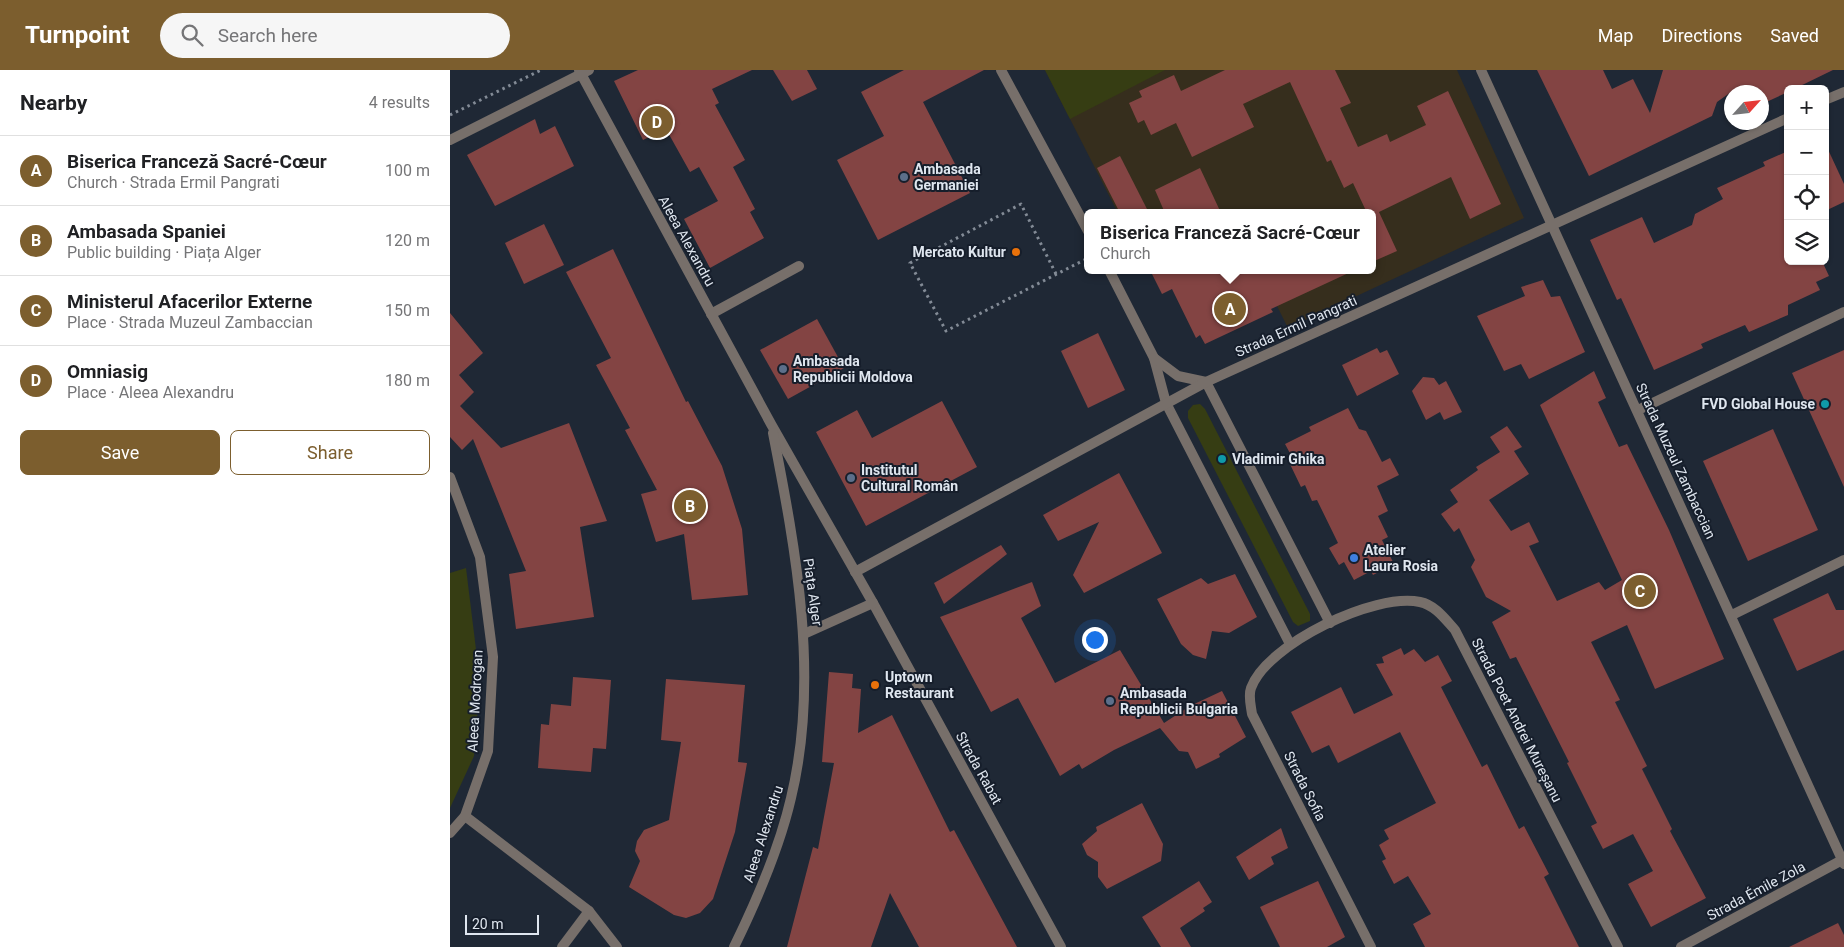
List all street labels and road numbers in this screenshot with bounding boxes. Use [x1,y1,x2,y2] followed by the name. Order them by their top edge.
[655,193,719,289] street label: Aleea Alexandru
[1233,292,1359,360] street label: Strada Ermil Pangrati
[1633,381,1719,541] street label: Strada Muzeul Zambaccian
[799,557,826,627] street label: Piața Alger
[1468,635,1565,805] street label: Strada Poet Andrei Mureșanu
[464,649,486,753] street label: Aleea Modrogan
[953,729,1006,807] street label: Strada Rabat
[1281,749,1329,823] street label: Strada Sofia
[740,783,786,885] street label: Aleea Alexandru
[1704,857,1808,924] street label: Strada Émile Zola

